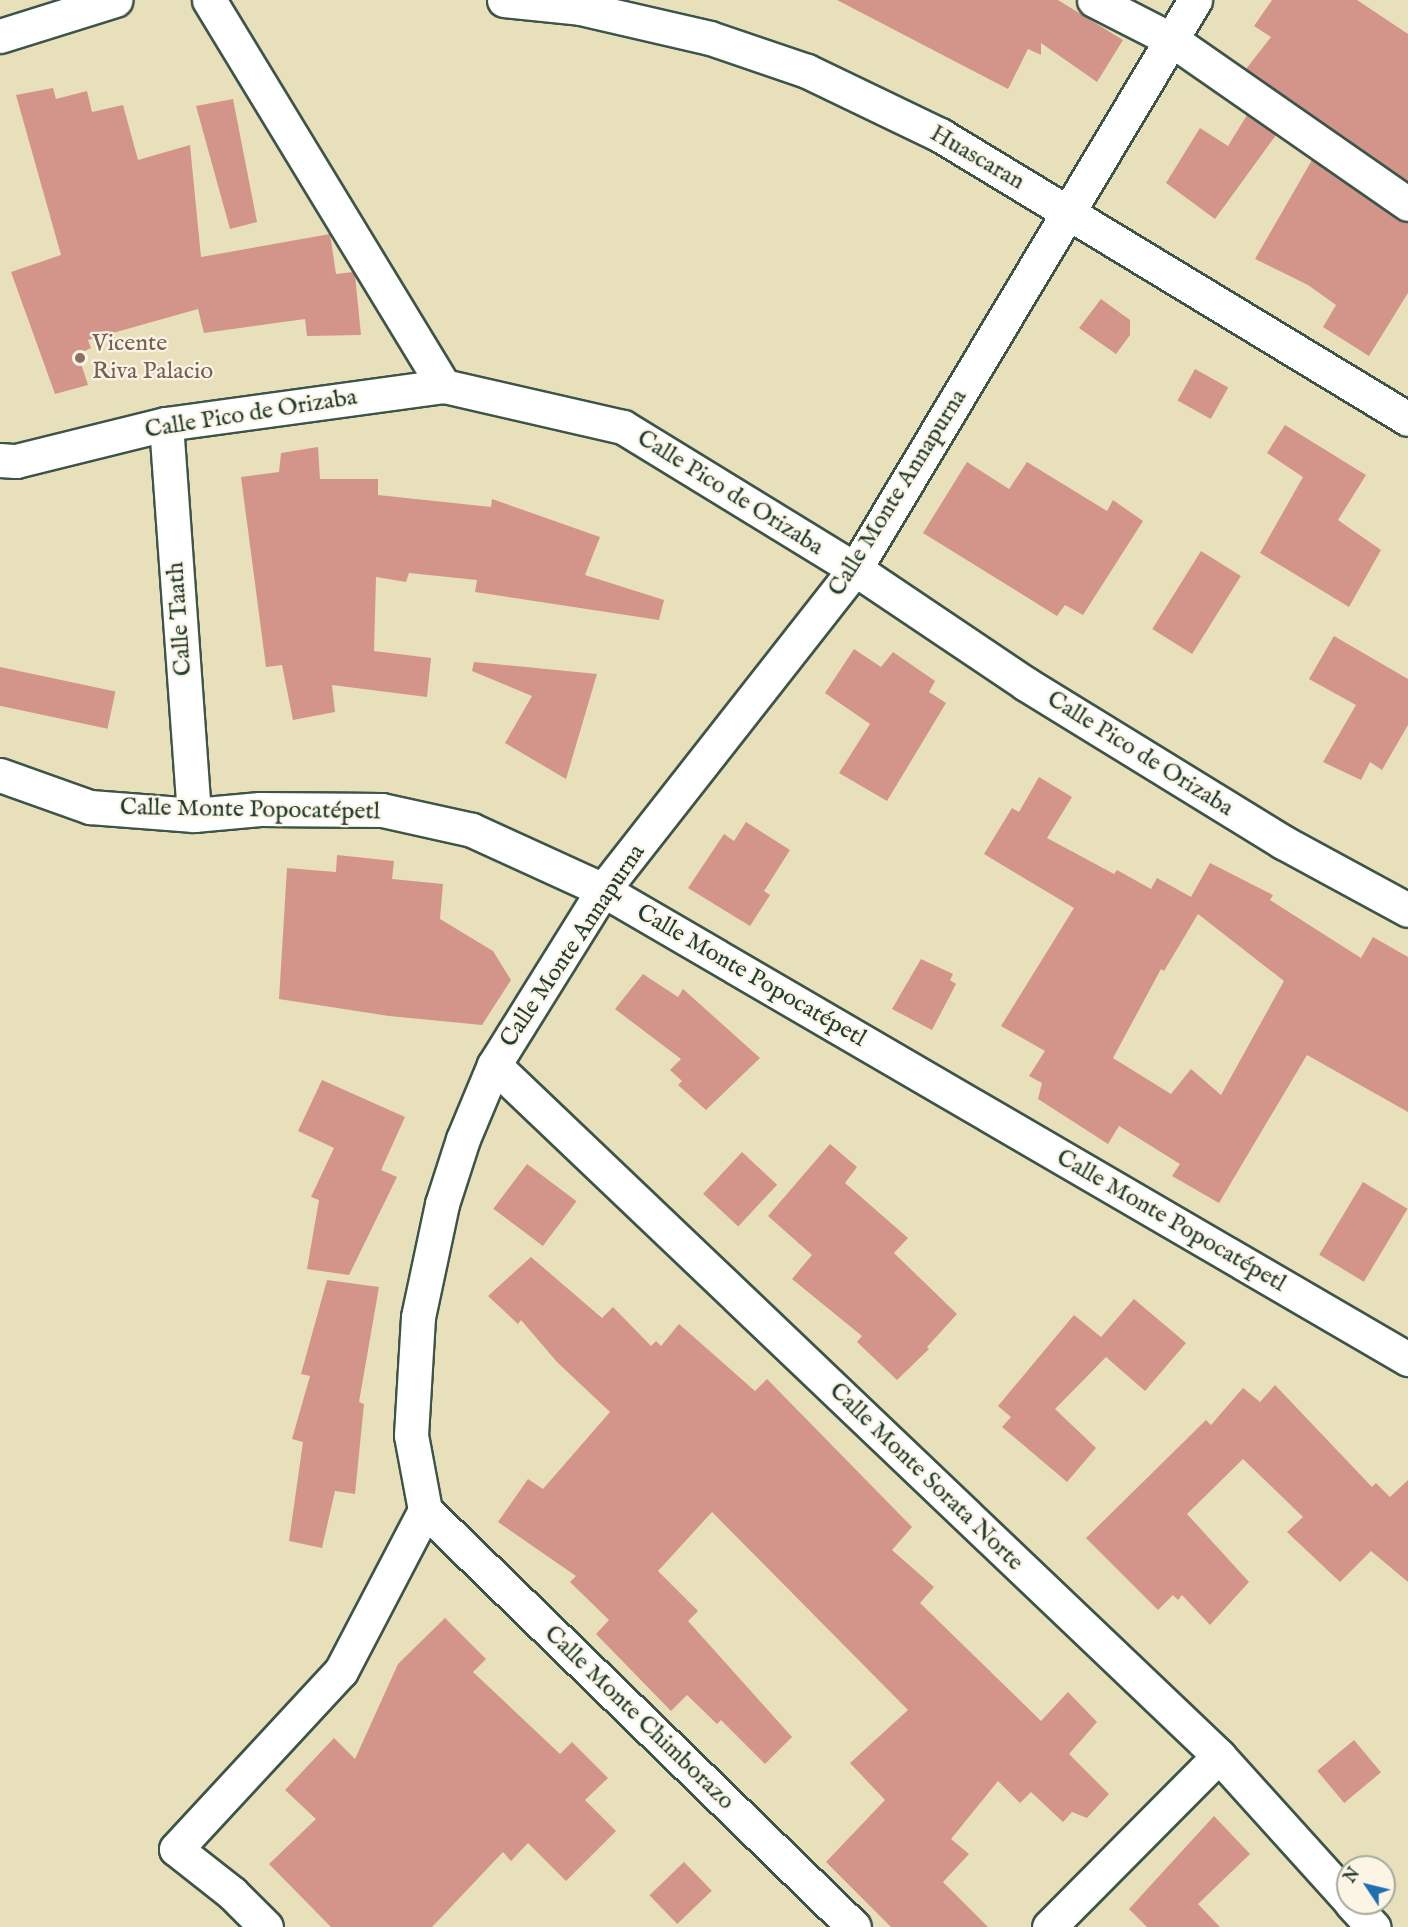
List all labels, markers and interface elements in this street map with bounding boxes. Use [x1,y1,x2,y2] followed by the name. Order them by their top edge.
[925,119,1029,197] street label: Huascaran
[92,330,213,386] place label: Vicente Riva Palacio
[73,351,87,365] marker: Vicente Riva Palacio
[143,383,359,445] street label: Calle Pico de Orizaba
[823,384,973,602] street label: Calle Monte Annapurna
[631,424,829,562] street label: Calle Pico de Orizaba
[162,561,198,677] street label: Calle Taath
[1041,685,1239,823] street label: Calle Pico de Orizaba
[120,793,380,827] street label: Calle Monte Popocatépetl
[494,839,652,1053] street label: Calle Monte Annapurna
[631,898,871,1054] street label: Calle Monte Popocatépetl
[1051,1143,1291,1299] street label: Calle Monte Popocatépetl
[823,1377,1029,1577] street label: Calle Monte Sorata Norte
[538,1620,740,1816] street label: Calle Monte Chimborazo
[1336,1855,1396,1915] north arrow
[1341,1864,1365,1887] text: N

